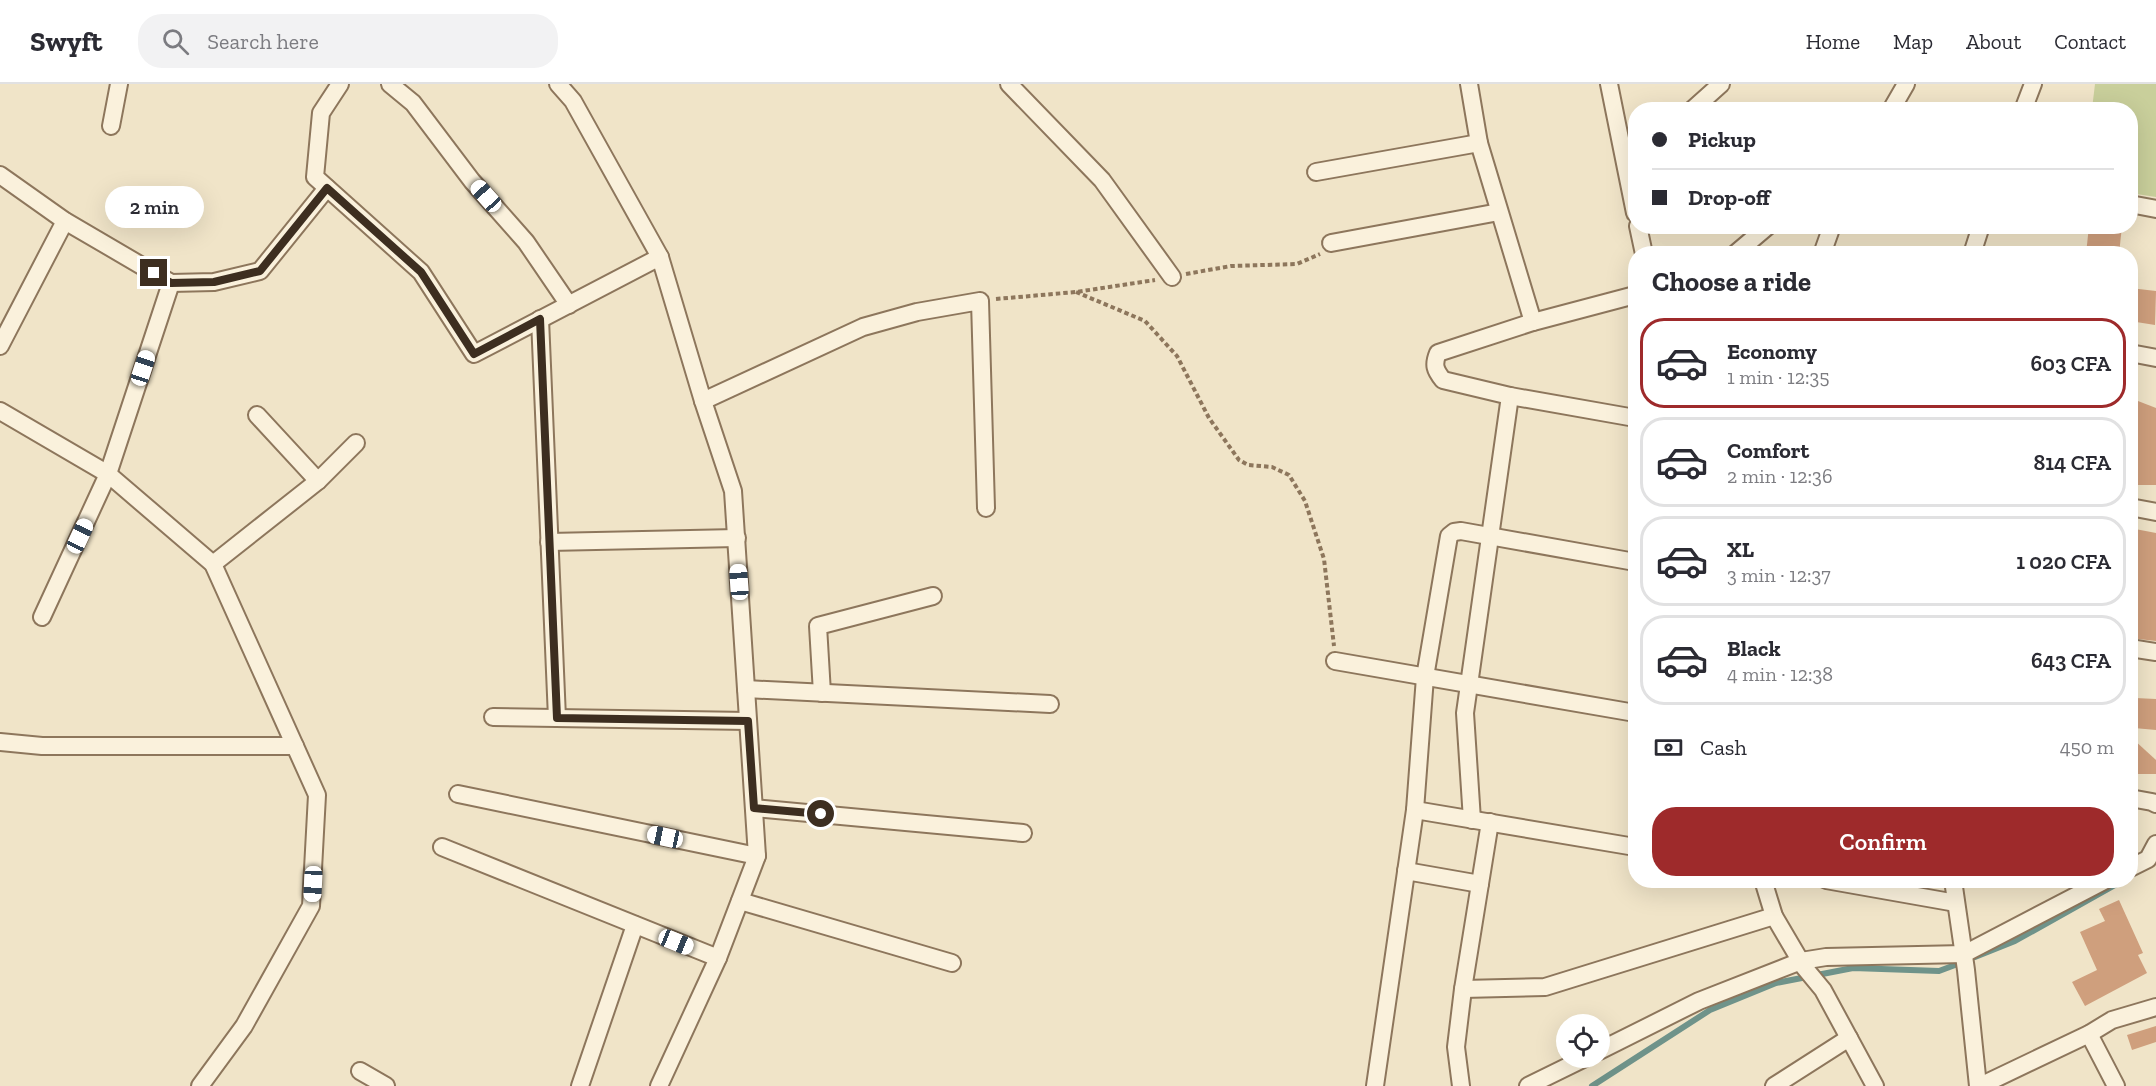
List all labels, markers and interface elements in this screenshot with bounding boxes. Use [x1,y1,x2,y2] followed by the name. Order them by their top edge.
[138,14,558,68] search box
[30,25,102,58] text: Swyft
[159,25,192,58] icon: search
[207,28,319,55] text: Search here
[1806,29,1860,54] text: Home
[1893,29,1933,54] text: Map
[1966,29,2021,54] text: About
[2054,29,2126,54] text: Contact
[1688,126,1756,153] text: Pickup
[467,177,505,215] car
[1688,184,1770,211] text: Drop-off
[104,186,204,228] callout: 2 min
[130,195,179,219] text: 2 min
[140,259,167,286] route end
[1652,266,1811,298] text: Choose a ride
[1655,336,1709,390] icon: car
[1727,338,1817,365] text: Economy
[129,348,157,388] car
[2031,350,2111,377] text: 603 CFA
[1727,365,1830,389] text: 1 min · 12:35
[1655,435,1709,489] icon: car
[1727,437,1809,464] text: Comfort
[2033,449,2111,476] text: 814 CFA
[1727,464,1833,488] text: 2 min · 12:36
[64,516,96,556] car
[1655,534,1709,588] icon: car
[1727,536,1754,563] text: XL
[2016,548,2111,575] text: 1 020 CFA
[729,563,749,601] car
[1727,563,1831,587] text: 3 min · 12:37
[1655,633,1709,687] icon: car
[1727,635,1781,662] text: Black
[2031,647,2111,674] text: 643 CFA
[1727,662,1833,686] text: 4 min · 12:38
[1652,731,1685,764] icon: cash
[1700,734,1747,761] text: Cash
[2060,735,2114,759] text: 450 m
[807,800,834,827] route start
[1652,807,2114,876] button: Confirm
[646,824,684,850] car
[303,866,323,902] car
[656,927,696,957] car
[1556,1014,1610,1068] map controls
[1556,1014,1610,1068] button: locate

